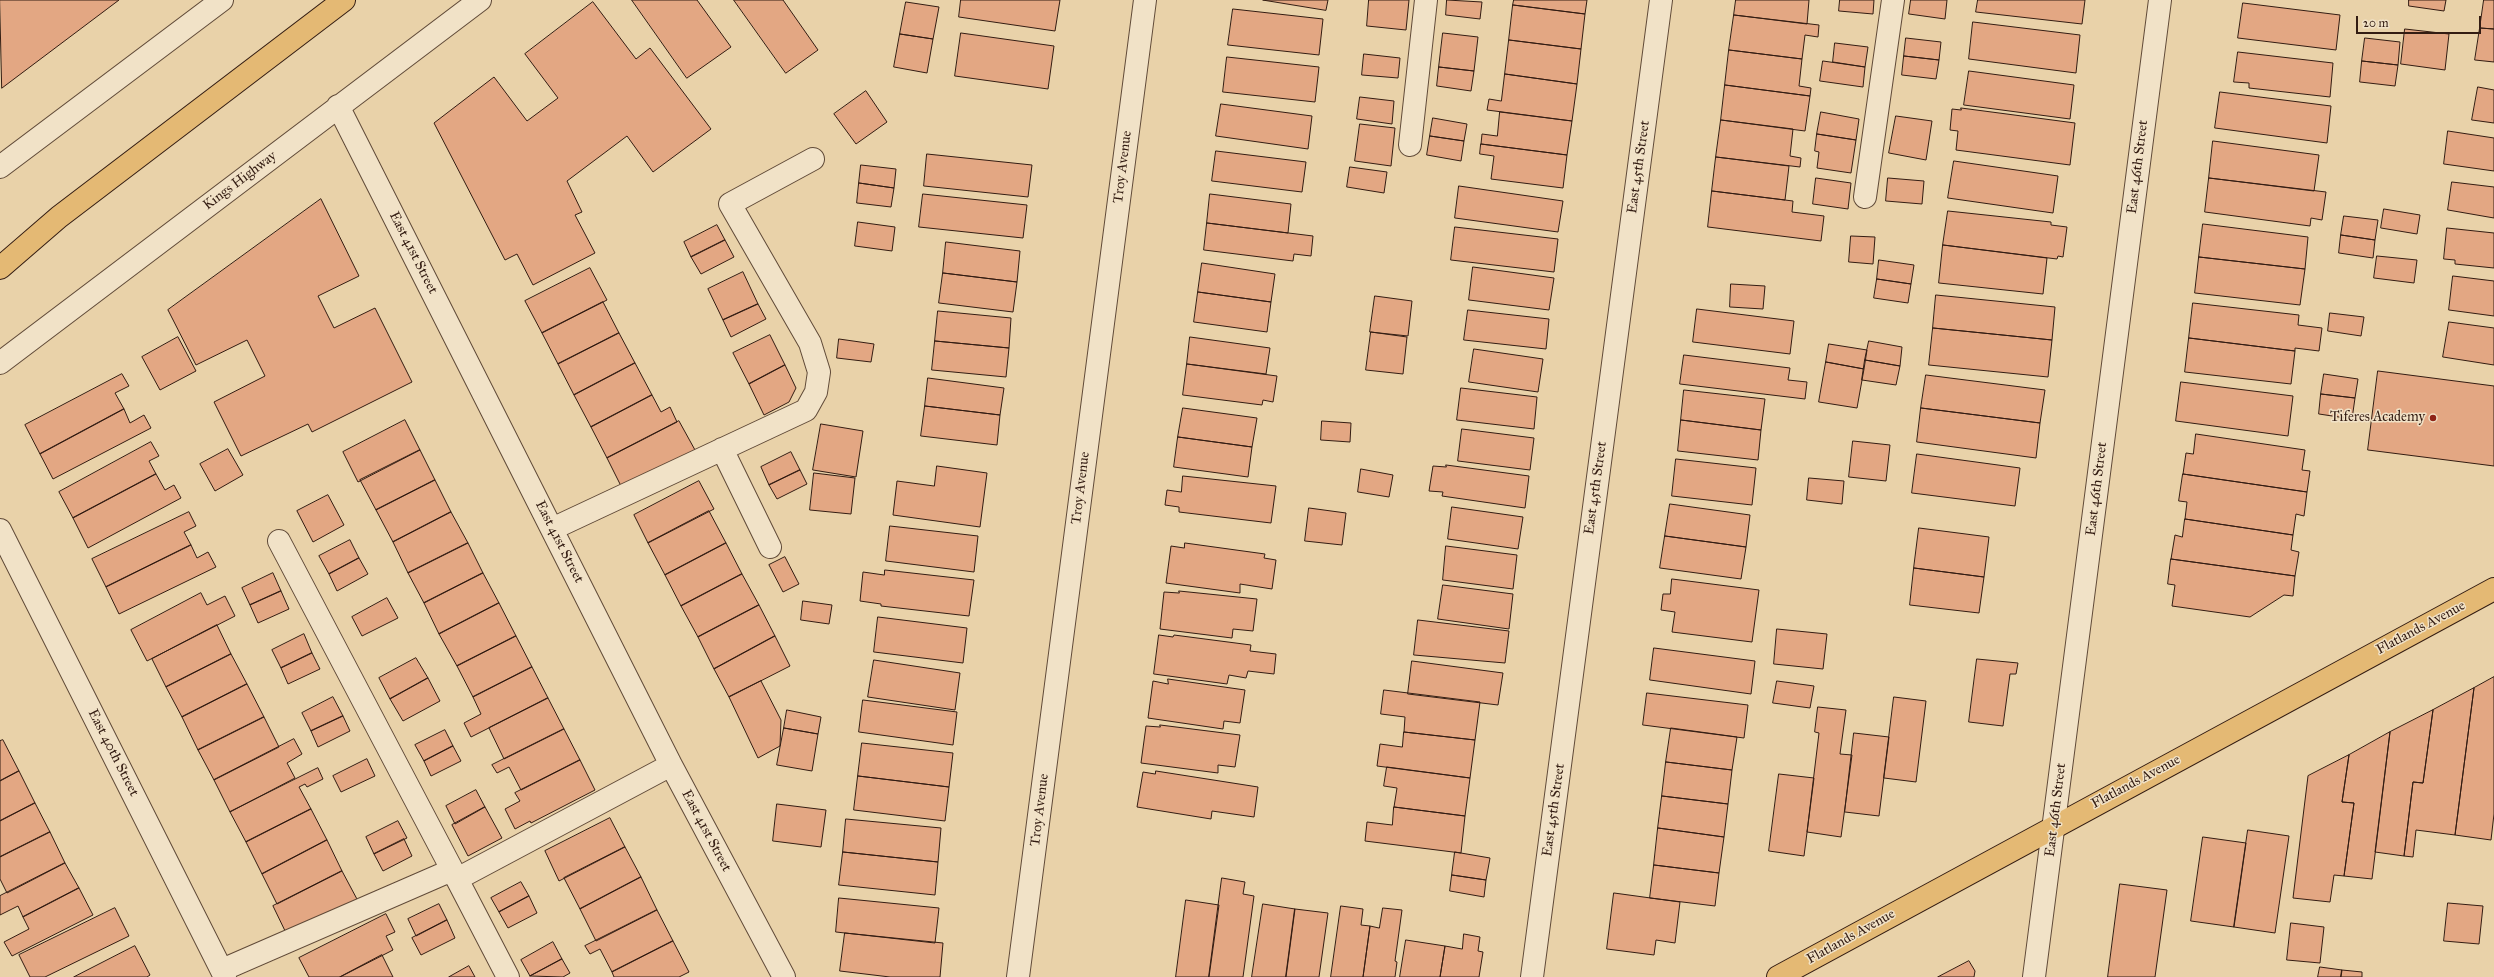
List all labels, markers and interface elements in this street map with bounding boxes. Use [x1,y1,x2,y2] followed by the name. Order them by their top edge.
[2358,8,2483,34] scale bar
[2363,16,2389,30] text: 20 m
[1624,119,1654,215] street label: East 45th Street
[2124,119,2152,215] street label: East 46th Street
[1110,130,1136,204] street label: Troy Avenue
[200,148,280,214] street label: Kings Highway
[385,209,441,297] street label: East 41st Street
[2330,410,2425,426] place label: Tiferes Academy
[2428,413,2438,423] marker: Tiferes Academy
[1581,440,1611,536] street label: East 45th Street
[2083,441,2111,537] street label: East 46th Street
[1068,451,1094,525] street label: Troy Avenue
[531,498,587,586] street label: East 41st Street
[2374,598,2468,658] street label: Flatlands Avenue
[84,707,142,799] street label: East 40th Street
[2089,752,2183,812] street label: Flatlands Avenue
[1539,762,1569,858] street label: East 45th Street
[2042,762,2070,858] street label: East 46th Street
[1027,773,1053,847] street label: Troy Avenue
[677,787,735,875] street label: East 41st Street
[1804,906,1898,968] street label: Flatlands Avenue

